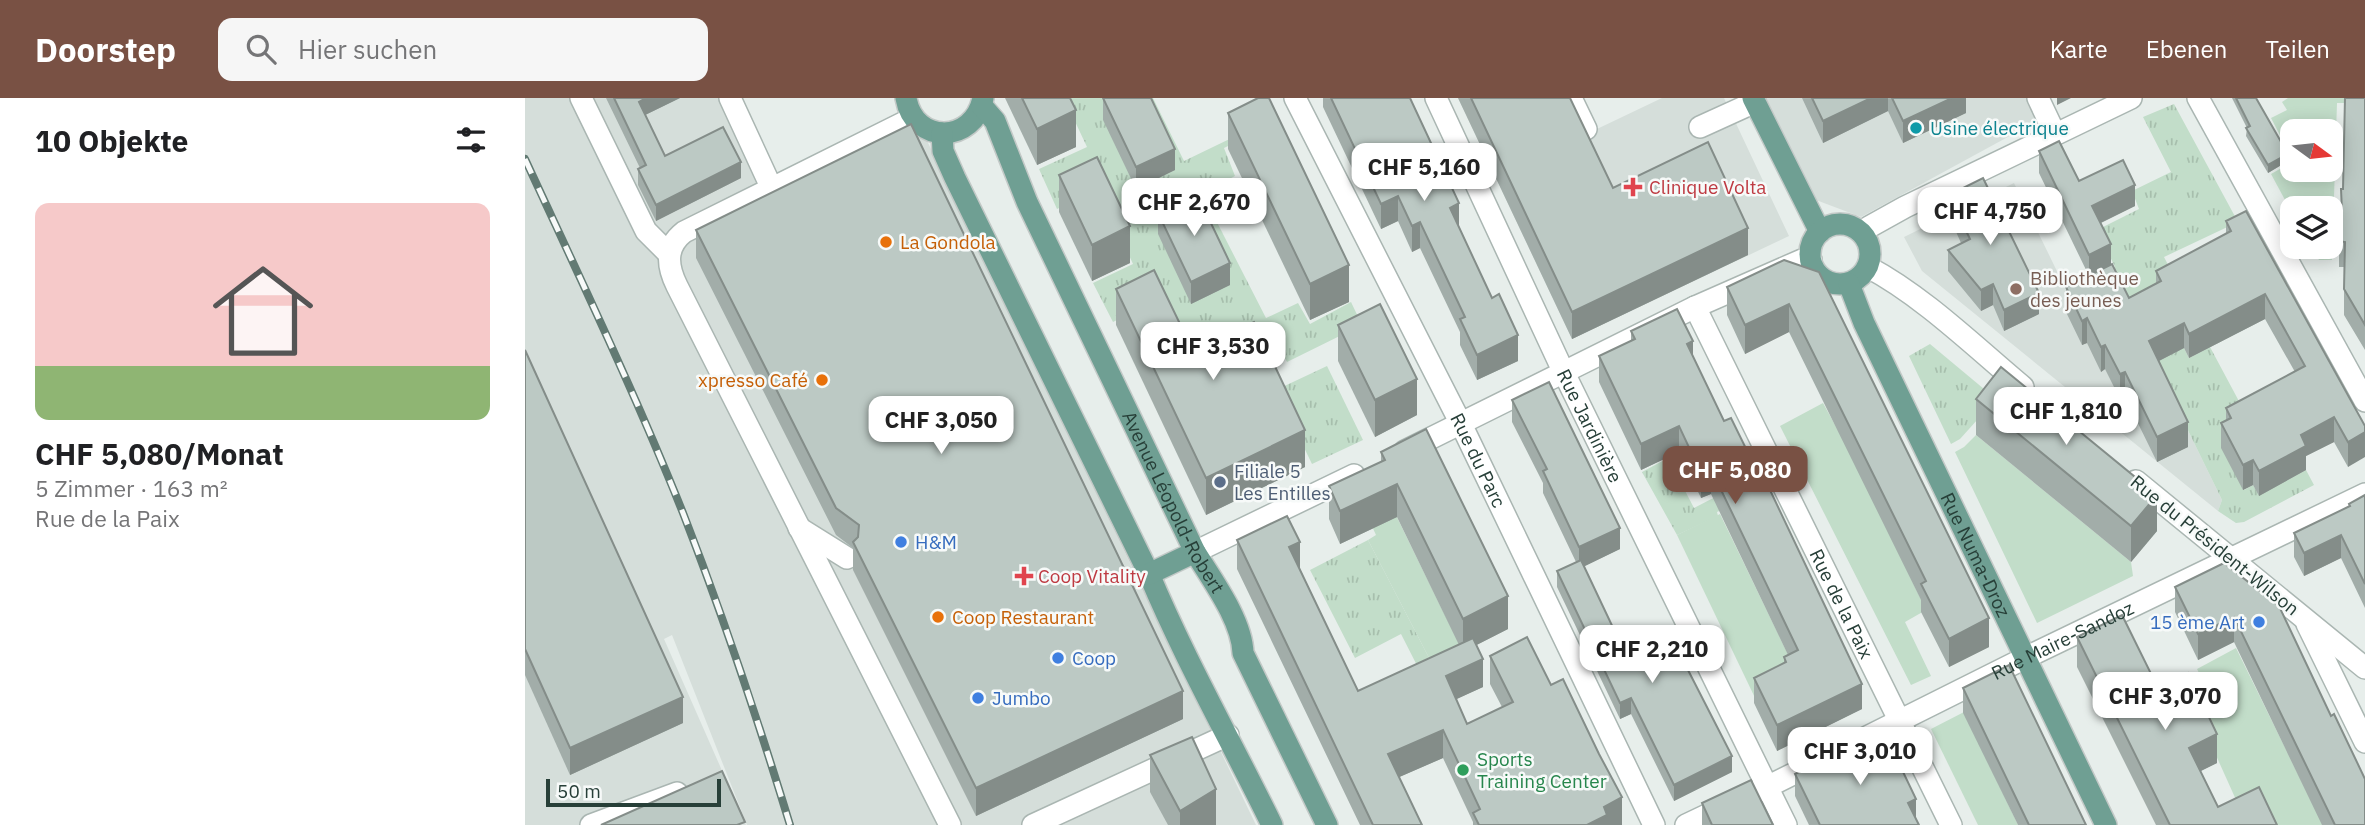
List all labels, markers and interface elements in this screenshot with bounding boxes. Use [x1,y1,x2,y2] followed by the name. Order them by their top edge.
[218,18,708,81] search box
[35,28,176,71] text: Doorstep
[242,30,280,68] icon: search
[298,32,437,66] text: Hier suchen
[2050,33,2108,65] text: Karte
[2146,33,2227,65] text: Ebenen
[2265,33,2330,65] text: Teilen
[1930,116,2069,140] place label: Usine électrique
[2280,119,2343,182] north arrow
[2280,119,2343,259] map controls
[1908,120,1924,136] marker: Usine électrique
[35,121,188,160] text: 10 Objekte
[452,121,490,159] icon: filters
[1344,144,1504,203] pin: CHF 5,160
[1368,151,1480,181] text: CHF 5,160
[1649,175,1767,199] place label: Clinique Volta
[1623,177,1643,197] marker: Clinique Volta
[1114,178,1274,238] pin: CHF 2,670
[1138,186,1250,216] text: CHF 2,670
[1910,188,2070,247] pin: CHF 4,750
[1934,195,2046,225] text: CHF 4,750
[2280,196,2343,259] button: layers
[900,230,996,254] place label: La Gondola
[878,234,894,250] marker: La Gondola
[200,248,326,374] icon: home
[2030,266,2139,312] place label: Bibliothèque des jeunes
[2008,281,2024,297] marker: Bibliothèque des jeunes
[1133,322,1293,382] pin: CHF 3,530
[1157,330,1269,360] text: CHF 3,530
[1552,365,1628,486] street label: Rue Jardinière
[698,368,808,392] place label: xpresso Café
[814,372,830,388] marker: xpresso Café
[1986,388,2146,447] pin: CHF 1,810
[2010,395,2122,425] text: CHF 1,810
[861,396,1021,456] pin: CHF 3,050
[885,404,997,434] text: CHF 3,050
[1117,407,1230,598] street label: Avenue Léopold-Robert
[1445,409,1512,512] street label: Rue du Parc
[35,434,284,473] text: CHF 5,080/Monat
[1655,446,1815,506] pin: CHF 5,080
[1679,454,1791,484] text: CHF 5,080
[1234,459,1331,505] place label: Filiale 5 Les Entilles
[2126,470,2304,620] street label: Rue du Président-Wilson
[35,473,228,503] text: 5 Zimmer · 163 m²
[1212,474,1228,490] marker: Filiale 5 Les Entilles
[1935,489,2016,621] street label: Rue Numa-Droz
[35,503,180,533] text: Rue de la Paix
[915,530,957,554] place label: H&M
[893,534,909,550] marker: H&M
[1804,545,1879,663] street label: Rue de la Paix
[1038,564,1146,588] place label: Coop Vitality
[1016,568,1032,584] marker: Coop Vitality
[1987,595,2138,685] street label: Rue Maire-Sandoz
[952,605,1094,629] place label: Coop Restaurant
[930,609,946,625] marker: Coop Restaurant
[2150,610,2245,634] place label: 15 ème Art
[2251,614,2267,630] marker: 15 ème Art
[1572,626,1732,685] pin: CHF 2,210
[1596,633,1708,663] text: CHF 2,210
[1072,646,1116,670] place label: Coop
[1050,650,1066,666] marker: Coop
[2085,672,2245,732] pin: CHF 3,070
[2109,680,2221,710] text: CHF 3,070
[992,686,1051,710] place label: Jumbo
[970,690,986,706] marker: Jumbo
[1780,728,1940,787] pin: CHF 3,010
[1804,735,1916,765] text: CHF 3,010
[1477,747,1607,793] place label: Sports Training Center
[1455,762,1471,778] marker: Sports Training Center
[546,776,721,808] scale bar
[557,779,601,803] text: 50 m

